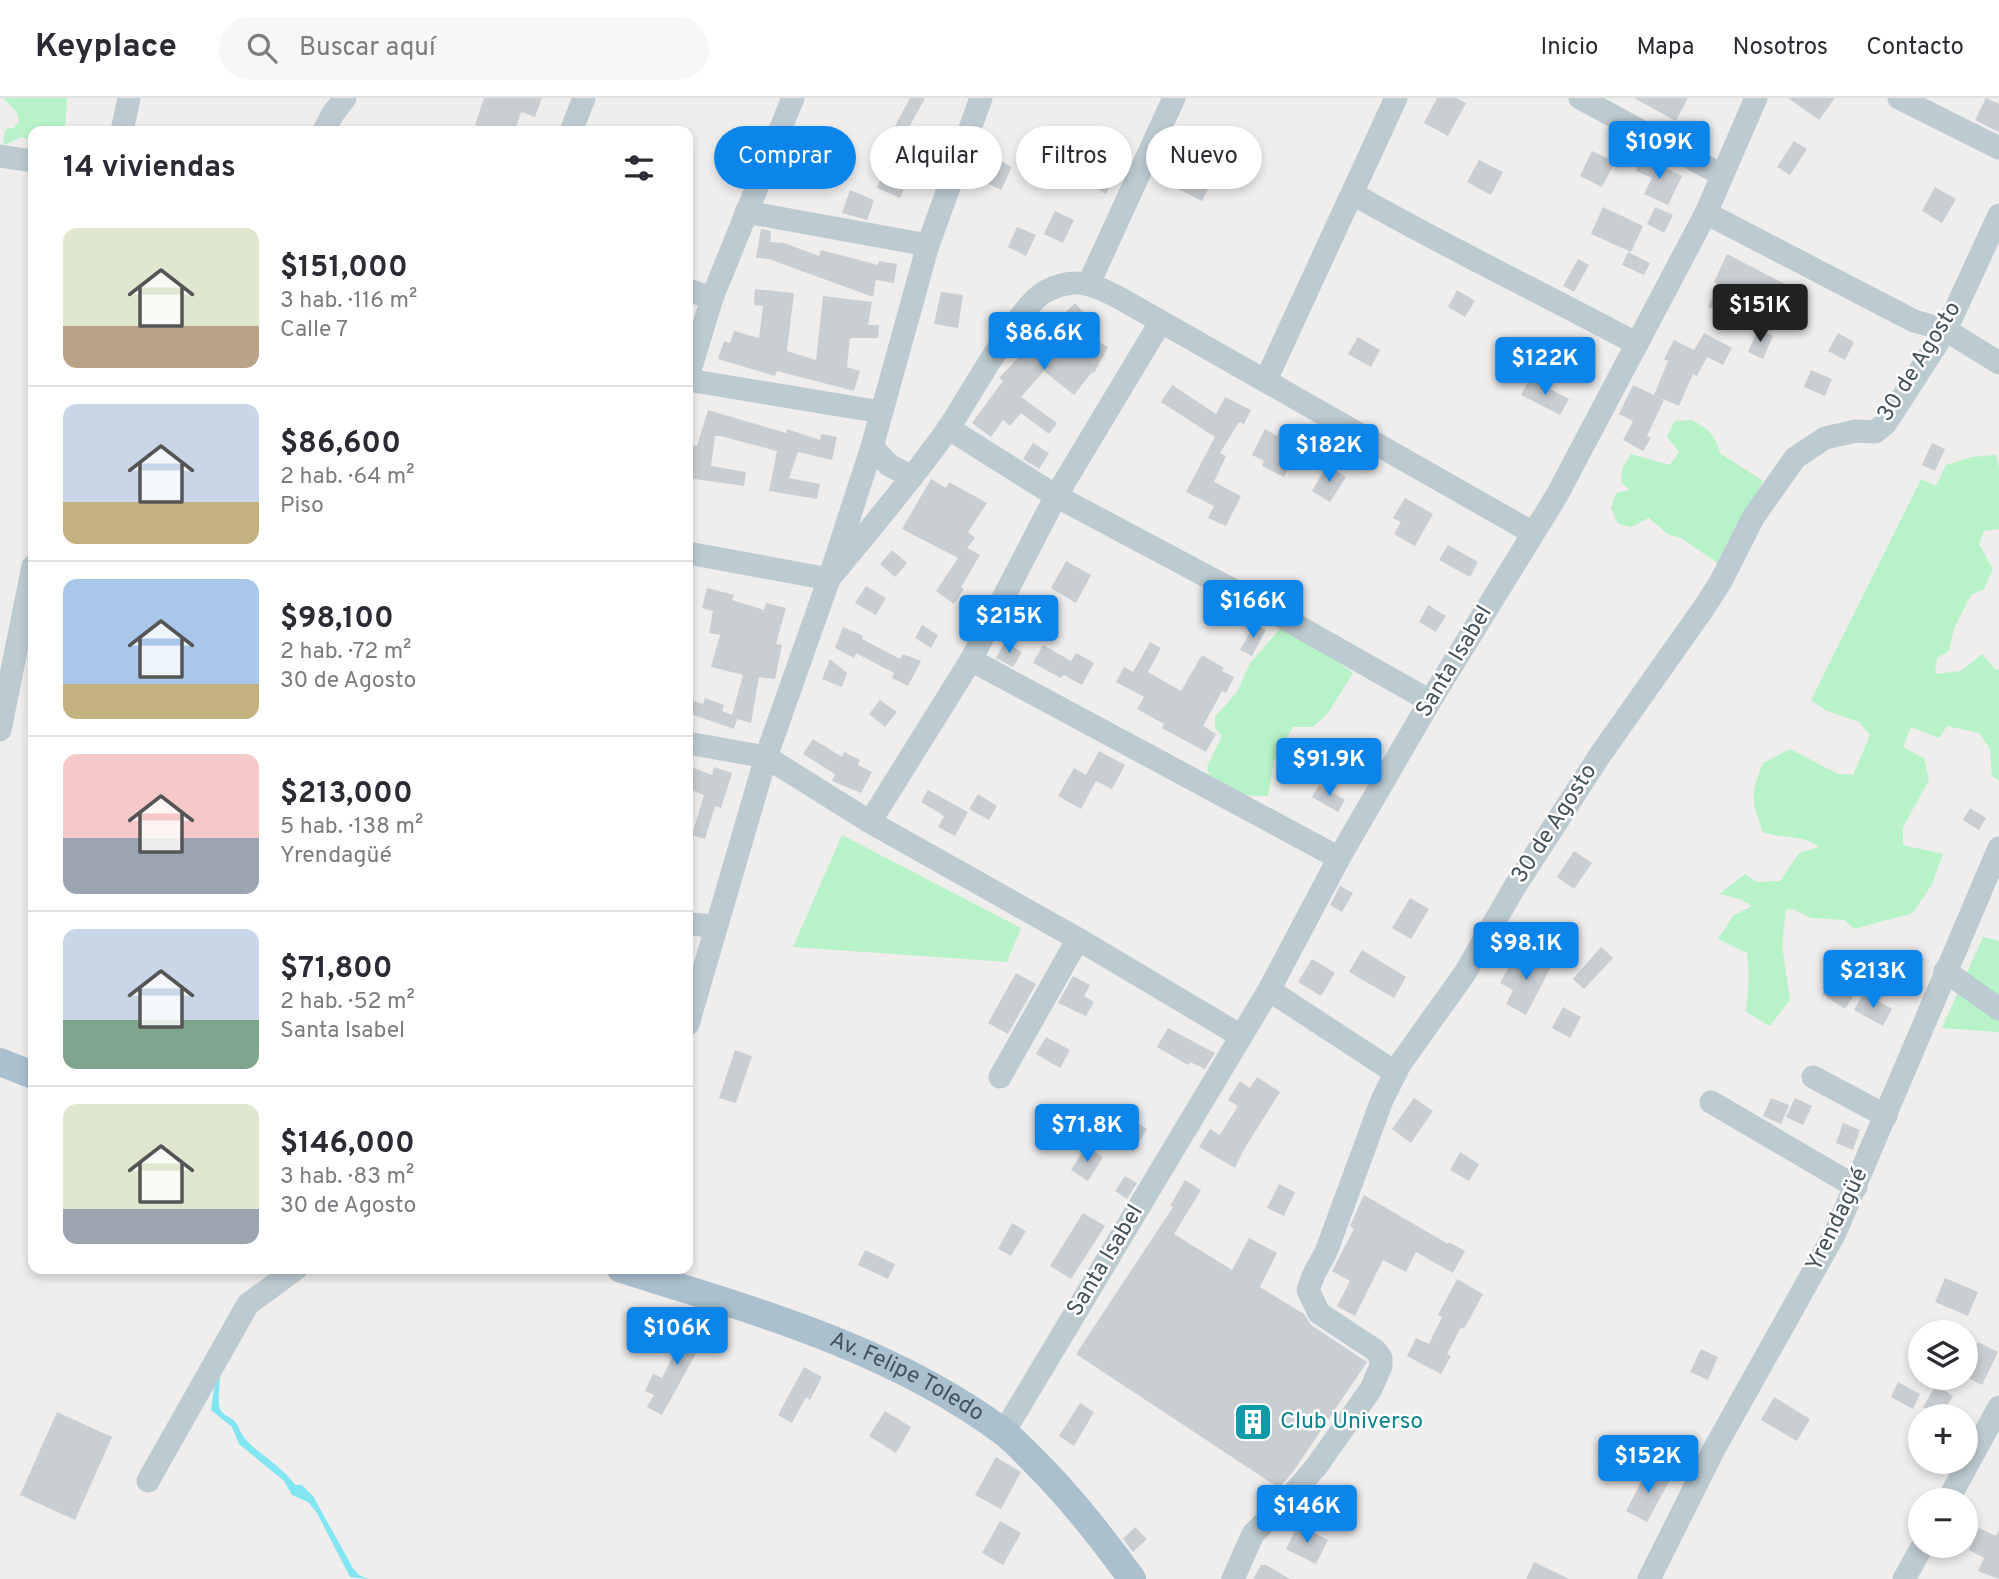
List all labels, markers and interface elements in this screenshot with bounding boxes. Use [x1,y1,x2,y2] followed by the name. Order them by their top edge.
[219,17,709,80] search box
[35,27,177,69] text: Keyplace
[243,29,281,67] icon: search
[299,32,436,65] text: Buscar aquí
[1541,33,1598,63] text: Inicio
[1636,33,1695,63] text: Mapa
[1733,33,1828,63] text: Nosotros
[1866,33,1964,63] text: Contacto
[1610,122,1708,181] pin: $109K
[714,126,856,189] chip: Comprar
[870,126,1002,189] chip: Alquilar
[1016,126,1132,189] chip: Filtros
[1146,126,1262,189] chip: Nuevo
[1625,129,1693,158] text: $109K
[620,149,658,187] icon: filters
[63,150,236,187] text: 14 viviendas
[280,250,408,287] text: $151,000
[119,256,203,340] icon: home
[1711,285,1809,344] pin: $151K
[280,287,417,316] text: 3 hab. · 116 m²
[1729,292,1791,321] text: $151K
[1872,297,1968,427] street label: 30 de Agosto
[987,313,1101,372] pin: $86.6K
[280,316,348,345] text: Calle 7
[1005,320,1083,349] text: $86.6K
[1496,338,1594,397] pin: $122K
[1511,345,1579,374] text: $122K
[1280,424,1378,484] pin: $182K
[280,426,401,463] text: $86,600
[119,432,203,516] icon: home
[1295,432,1363,461] text: $182K
[280,463,415,492] text: 2 hab. · 64 m²
[280,492,324,521] text: Piso
[1204,580,1302,640] pin: $166K
[1219,588,1287,617] text: $166K
[960,596,1058,655] pin: $215K
[280,601,394,638] text: $98,100
[1410,601,1500,723] street label: Santa Isabel
[975,603,1043,632] text: $215K
[119,607,203,691] icon: home
[280,638,411,667] text: 2 hab. · 72 m²
[280,667,416,696] text: 30 de Agosto
[1272,738,1386,798] pin: $91.9K
[1292,746,1366,775] text: $91.9K
[1506,759,1604,889] street label: 30 de Agosto
[280,776,413,813] text: $213,000
[119,782,203,866] icon: home
[280,813,423,842] text: 5 hab. · 138 m²
[280,842,392,871] text: Yrendagüé
[1469,922,1583,982] pin: $98.1K
[1490,930,1562,959] text: $98.1K
[1824,950,1922,1010] pin: $213K
[280,951,392,988] text: $71,800
[119,957,203,1041] icon: home
[1839,958,1907,987] text: $213K
[280,988,415,1017] text: 2 hab. · 52 m²
[280,1017,405,1046] text: Santa Isabel
[1030,1104,1144,1164] pin: $71.8K
[1051,1112,1123,1141] text: $71.8K
[280,1126,415,1163] text: $146,000
[119,1132,203,1216] icon: home
[280,1163,414,1192] text: 3 hab. · 83 m²
[1800,1163,1876,1277] street label: Yrendagüé
[280,1192,416,1221] text: 30 de Agosto
[1061,1200,1151,1322] street label: Santa Isabel
[628,1308,726,1367] pin: $106K
[643,1315,711,1344] text: $106K
[1908,1320,1978,1558] map controls
[1908,1320,1978,1390] button: layers
[825,1326,989,1428] street label: Av. Felipe Toledo
[1232,1401,1274,1443] building icon: Club Universo
[1908,1404,1978,1474] button: +
[1280,1408,1423,1437] place label: Club Universo
[1599,1436,1697,1495] pin: $152K
[1614,1443,1682,1472] text: $152K
[1258,1486,1356,1545] pin: $146K
[1908,1488,1978,1558] button: −
[1273,1493,1341,1522] text: $146K

